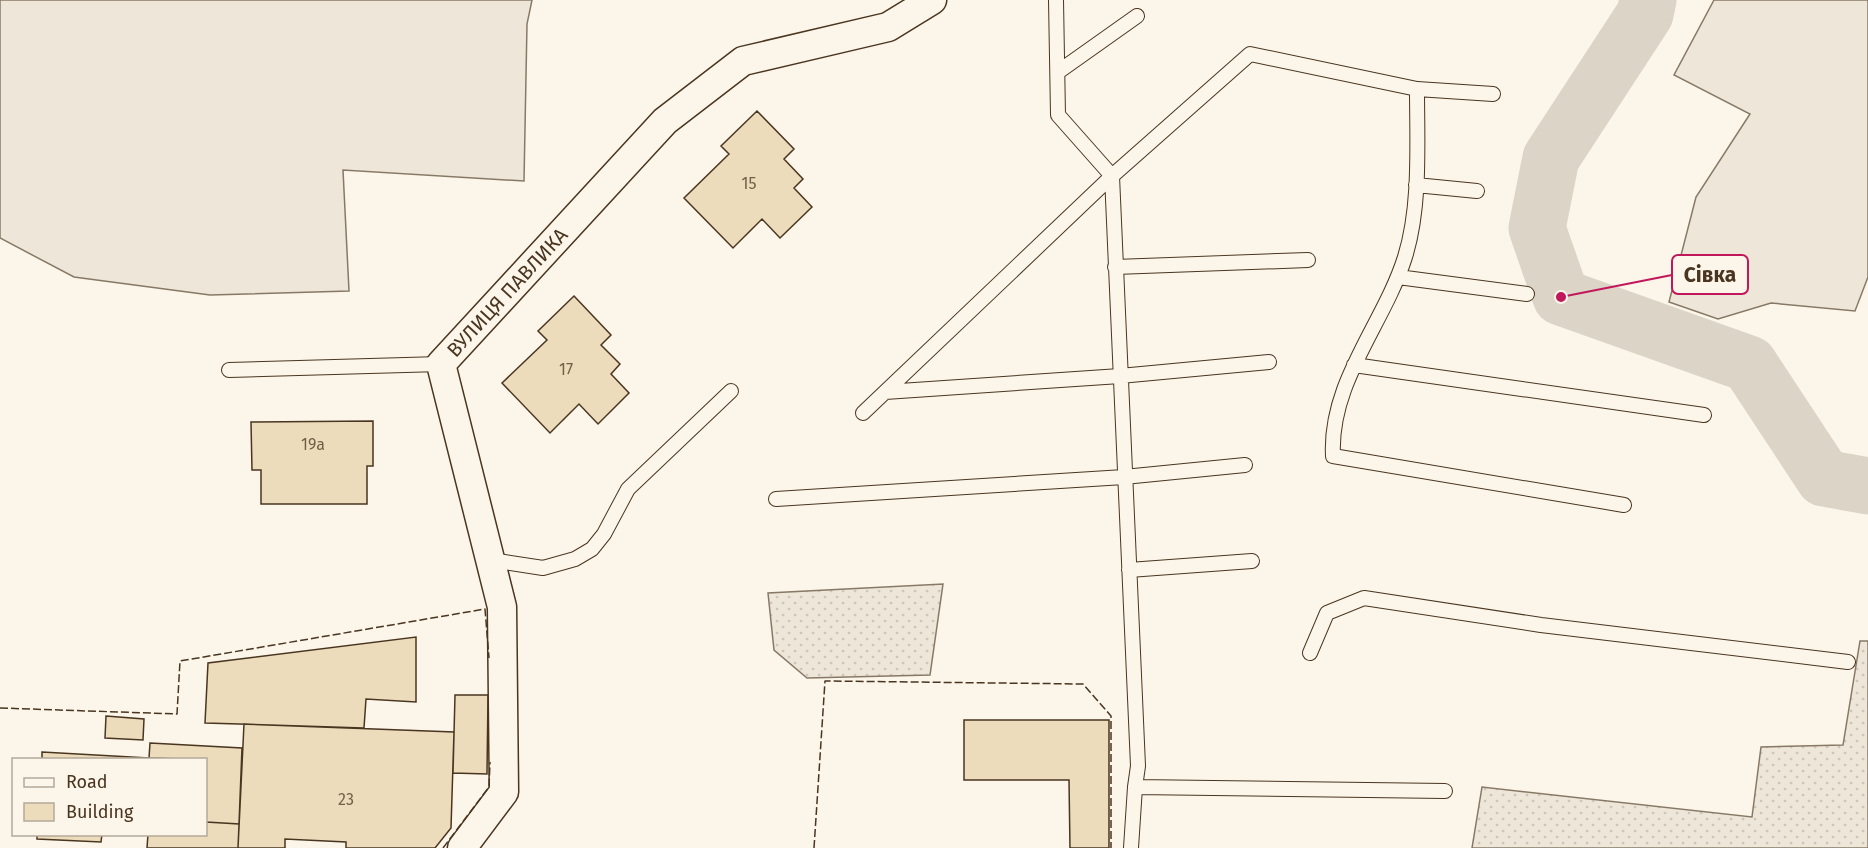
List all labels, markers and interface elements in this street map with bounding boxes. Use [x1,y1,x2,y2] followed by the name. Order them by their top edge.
[742,174,756,193] house number: 15
[442,222,573,362] street label: ВУЛИЦЯ ПАВЛИКА
[1672,255,1748,294] callout: Сівка
[1684,262,1736,288] text: Сівка
[559,360,573,379] house number: 17
[301,435,325,454] house number: 19а
[12,758,207,836] legend
[66,771,108,793] text: Road
[338,790,354,809] house number: 23
[66,801,134,823] text: Building

